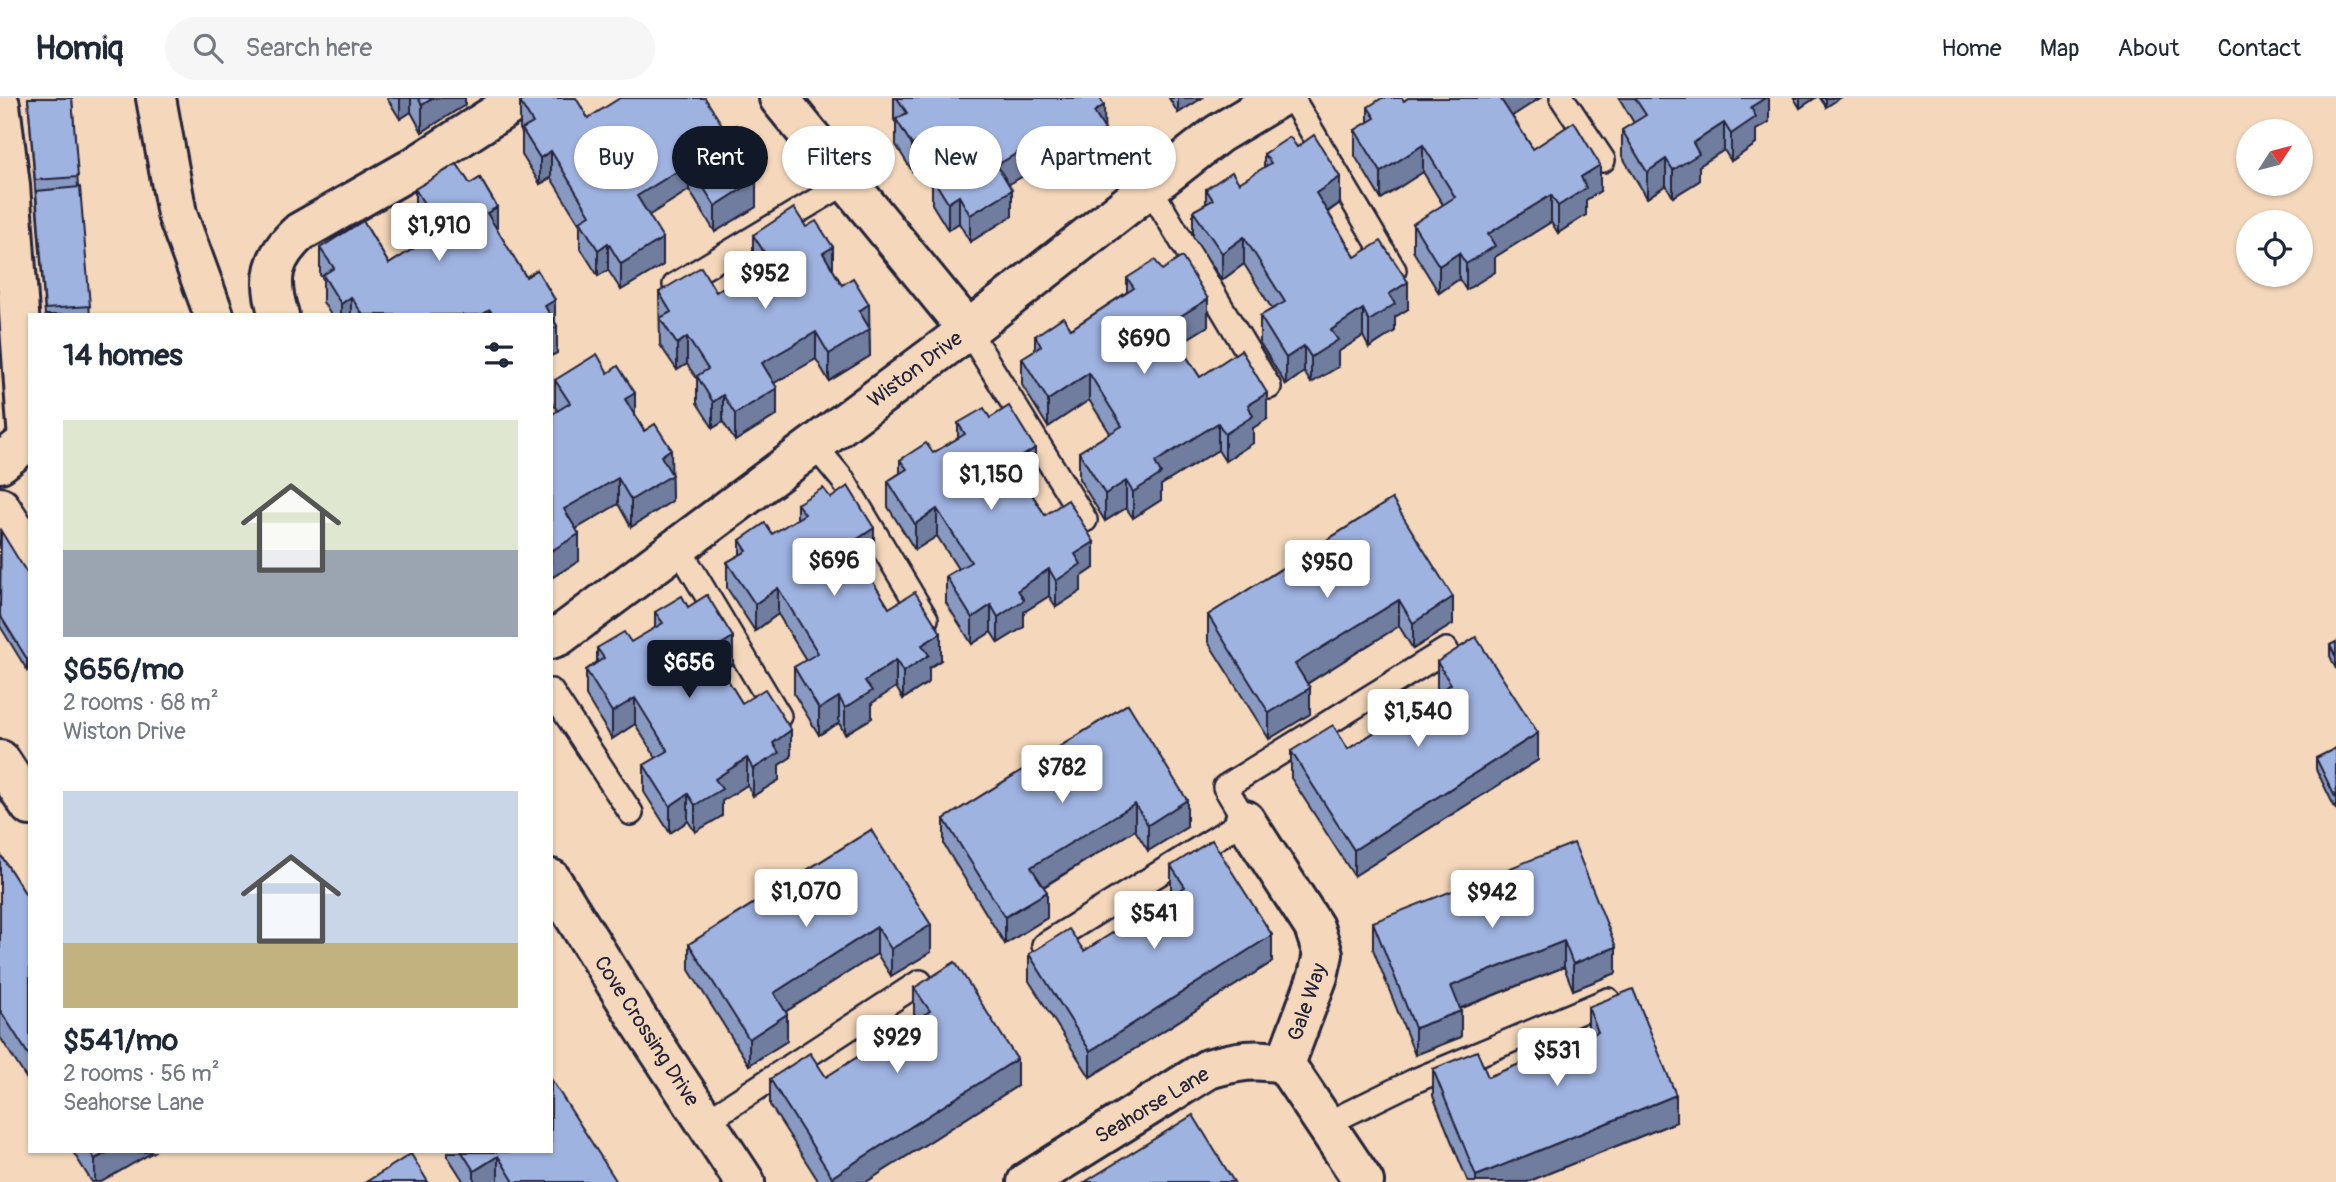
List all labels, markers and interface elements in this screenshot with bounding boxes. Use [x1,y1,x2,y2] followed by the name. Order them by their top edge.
[165,17,655,80] search box
[35,28,123,69] text: Homiq
[189,29,227,67] icon: search
[245,32,372,64] text: Search here
[1941,34,2002,63] text: Home
[2040,34,2080,63] text: Map
[2118,34,2180,63] text: About
[2218,34,2301,63] text: Contact
[2236,119,2314,196] north arrow
[2236,119,2313,287] map controls
[574,126,658,189] chip: Buy
[672,126,768,189] chip: Rent
[782,126,895,189] chip: Filters
[909,126,1002,189] chip: New
[1016,126,1176,189] chip: Apartment
[382,204,496,263] pin: $1,910
[2236,210,2313,287] button: locate
[407,211,471,240] text: $1,910
[724,252,806,311] pin: $952
[740,259,790,288] text: $952
[1103,316,1185,376] pin: $690
[1117,324,1171,353] text: $690
[863,325,969,414] street label: Wiston Drive
[480,336,518,374] icon: filters
[63,337,183,374] text: 14 homes
[934,452,1048,512] pin: $1,150
[959,460,1023,489] text: $1,150
[228,465,354,591] icon: home
[793,538,875,598] pin: $696
[1286,540,1368,600] pin: $950
[808,546,860,575] text: $696
[1301,548,1353,577] text: $950
[648,640,730,700] pin: $656
[663,648,715,677] text: $656
[63,651,184,688] text: $656/mo
[63,688,219,717] text: 2 rooms · 68 m²
[1361,690,1475,749] pin: $1,540
[1384,697,1452,726] text: $1,540
[63,717,186,746] text: Wiston Drive
[1021,746,1103,805] pin: $782
[1037,753,1087,782] text: $782
[228,836,354,962] icon: home
[749,870,863,929] pin: $1,070
[1451,870,1533,930] pin: $942
[771,877,841,906] text: $1,070
[1467,878,1517,907] text: $942
[1113,892,1195,951] pin: $541
[1130,899,1178,928] text: $541
[588,951,706,1112] street label: Cove Crossing Drive
[1282,960,1333,1045] street label: Gale Way
[856,1016,938,1075] pin: $929
[63,1022,178,1059] text: $541/mo
[872,1023,922,1052] text: $929
[1516,1028,1598,1088] pin: $531
[1534,1036,1580,1065] text: $531
[63,1059,220,1088] text: 2 rooms · 56 m²
[1090,1060,1215,1150] street label: Seahorse Lane
[63,1088,204,1117] text: Seahorse Lane

